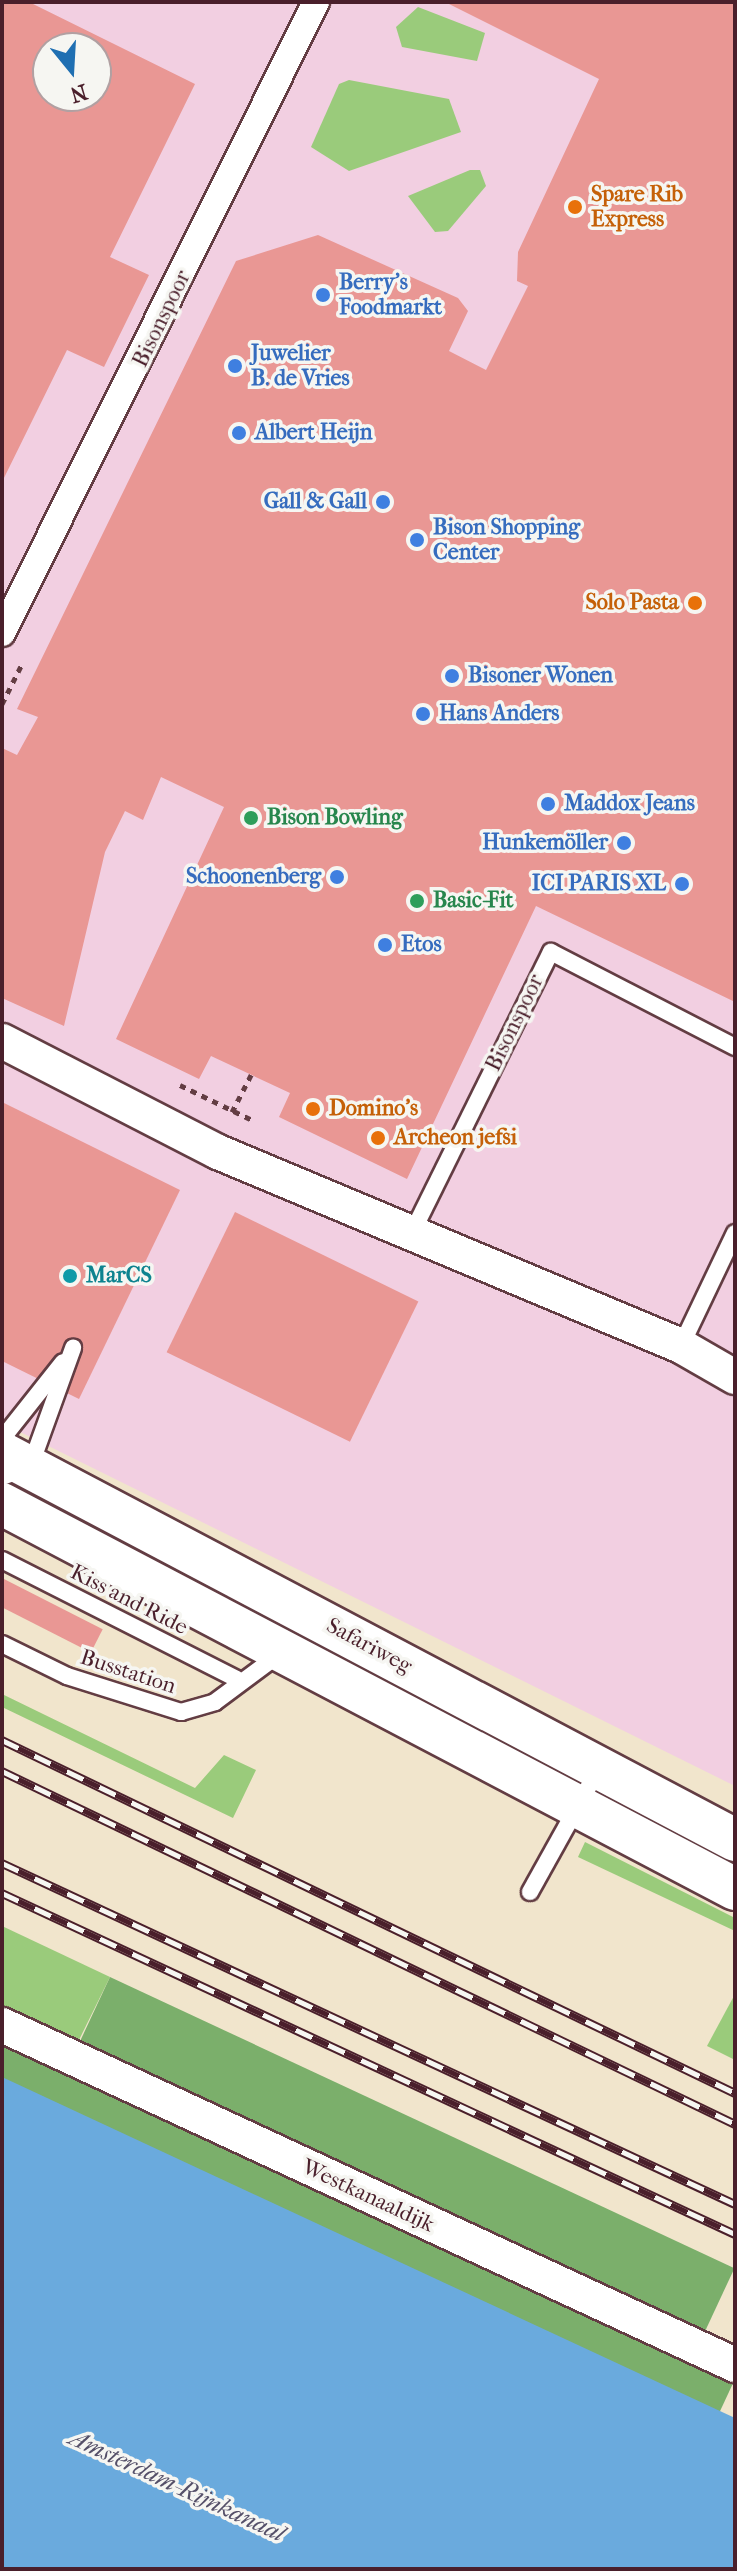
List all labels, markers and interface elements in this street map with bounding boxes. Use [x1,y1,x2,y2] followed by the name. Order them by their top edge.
[32,32,112,112] north arrow
[67,78,91,108] text: N
[591,181,683,232] place label: Spare Rib Express
[566,198,584,216] marker: Spare Rib Express
[127,266,197,372] street label: Bisonspoor
[339,269,442,320] place label: Berry's Foodmarkt
[314,286,332,304] marker: Berry's Foodmarkt
[251,340,350,392] place label: Juwelier B. de Vries
[226,357,244,375] marker: Juwelier B. de Vries
[255,420,373,446] place label: Albert Heijn
[230,424,248,442] marker: Albert Heijn
[264,489,367,515] place label: Gall & Gall
[374,493,392,511] marker: Gall & Gall
[433,514,580,566] place label: Bison Shopping Center
[408,531,426,549] marker: Bison Shopping Center
[585,590,679,616] place label: Solo Pasta
[686,594,704,612] marker: Solo Pasta
[468,663,613,689] place label: Bisoner Wonen
[443,667,461,685] marker: Bisoner Wonen
[439,701,559,727] place label: Hans Anders
[414,705,432,723] marker: Hans Anders
[564,791,695,817] place label: Maddox Jeans
[539,795,557,813] marker: Maddox Jeans
[267,805,403,831] place label: Bison Bowling
[242,809,260,827] marker: Bison Bowling
[482,830,608,856] place label: Hunkemöller
[615,834,633,852] marker: Hunkemöller
[186,864,321,890] place label: Schoonenberg
[328,868,346,886] marker: Schoonenberg
[532,871,666,897] place label: ICI PARIS XL
[673,875,691,893] marker: ICI PARIS XL
[433,888,513,914] place label: Basic-Fit
[408,892,426,910] marker: Basic-Fit
[401,932,442,958] place label: Etos
[376,936,394,954] marker: Etos
[480,970,550,1076] street label: Bisonspoor
[329,1096,418,1122] place label: Domino's
[304,1100,322,1118] marker: Domino's
[394,1125,517,1151] place label: Archeon jefsi
[369,1129,387,1147] marker: Archeon jefsi
[86,1263,152,1289] place label: MarCS
[61,1267,79,1285] marker: MarCS
[66,1559,192,1641] street label: Kiss and Ride
[322,1612,416,1680] street label: Safariweg
[77,1644,179,1700] street label: Busstation
[298,2154,438,2238] street label: Westkanaaldijk
[65,2424,289,2548] water label: Amsterdam-Rijnkanaal

